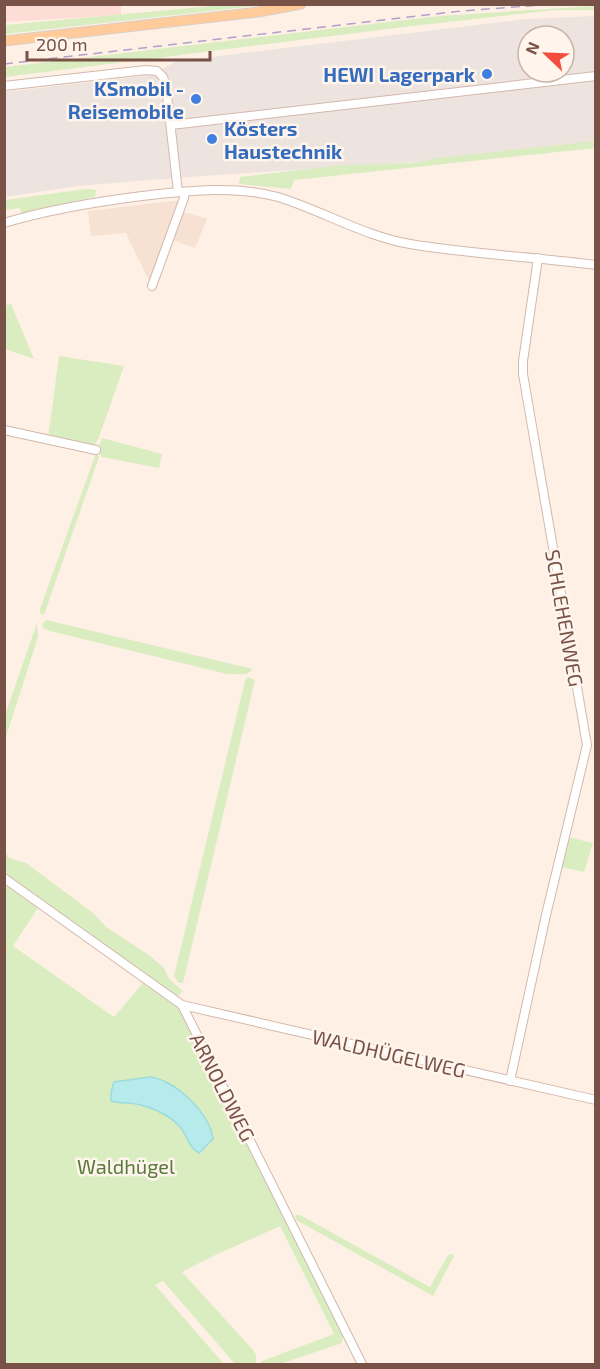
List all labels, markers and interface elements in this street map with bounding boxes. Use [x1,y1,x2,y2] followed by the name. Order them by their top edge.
[27,24,210,62] scale bar
[516,24,576,84] north arrow
[36,33,88,55] text: 200 m
[521,39,543,57] text: N
[323,62,476,86] place label: HEWI Lagerpark
[480,67,494,81] marker: HEWI Lagerpark
[68,76,184,123] place label: KSmobil - Reisemobile
[189,92,203,106] marker: KSmobil - Reisemobile
[224,116,343,163] place label: Kösters Haustechnik
[205,132,219,146] marker: Kösters Haustechnik
[541,548,589,688] street label: SCHLEHENWEG
[310,1024,468,1082] street label: WALDHÜGELWEG
[185,1029,261,1145] street label: ARNOLDWEG
[77,1154,175,1178] park label: Waldhügel

